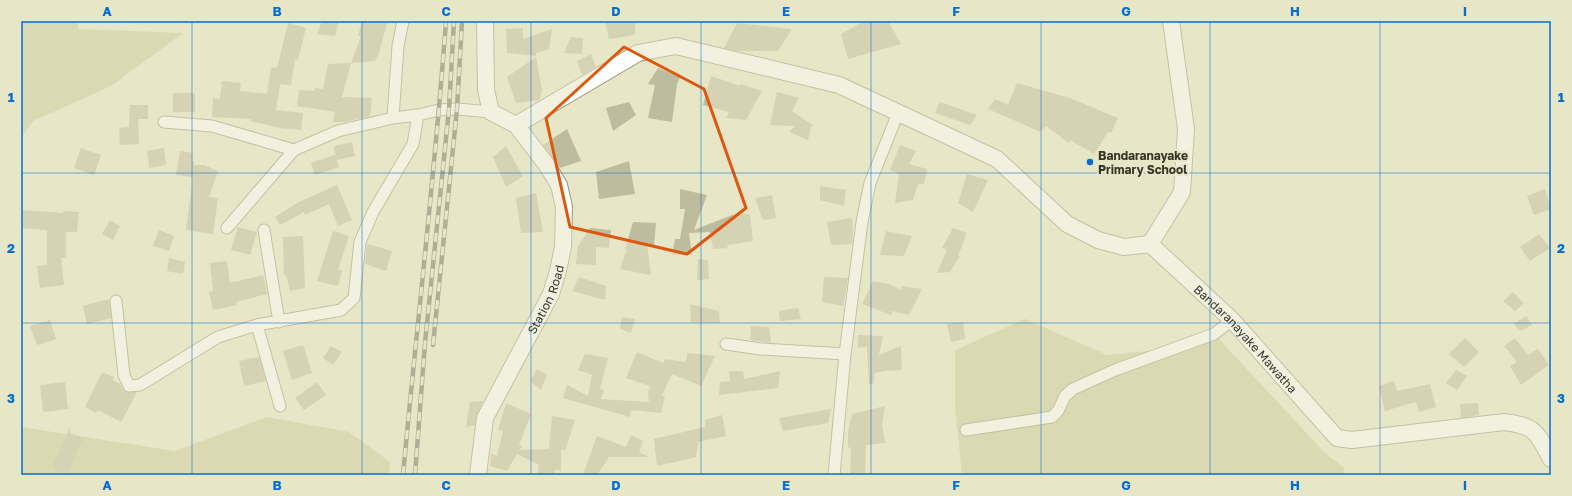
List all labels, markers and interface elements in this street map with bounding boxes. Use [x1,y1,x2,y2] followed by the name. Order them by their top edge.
[102,3,112,19] text: A
[272,3,282,19] text: B
[441,3,451,19] text: C
[611,3,621,19] text: D
[782,3,790,19] text: E
[952,3,960,19] text: F
[1121,3,1131,19] text: G
[1290,3,1300,19] text: H
[1463,3,1467,19] text: I
[8,89,15,105] text: 1
[1558,89,1565,105] text: 1
[1098,148,1188,177] place label: Bandaranayake Primary School
[1085,157,1095,167] marker: Bandaranayake Primary School
[7,240,15,256] text: 2
[1557,240,1565,256] text: 2
[524,264,567,336] street label: Station Road
[1191,281,1301,396] street label: Bandaranayake Mawatha
[7,390,15,406] text: 3
[1557,390,1565,406] text: 3
[102,477,112,493] text: A
[272,477,282,493] text: B
[441,477,451,493] text: C
[611,477,621,493] text: D
[782,477,790,493] text: E
[952,477,960,493] text: F
[1121,477,1131,493] text: G
[1290,477,1300,493] text: H
[1463,477,1467,493] text: I

